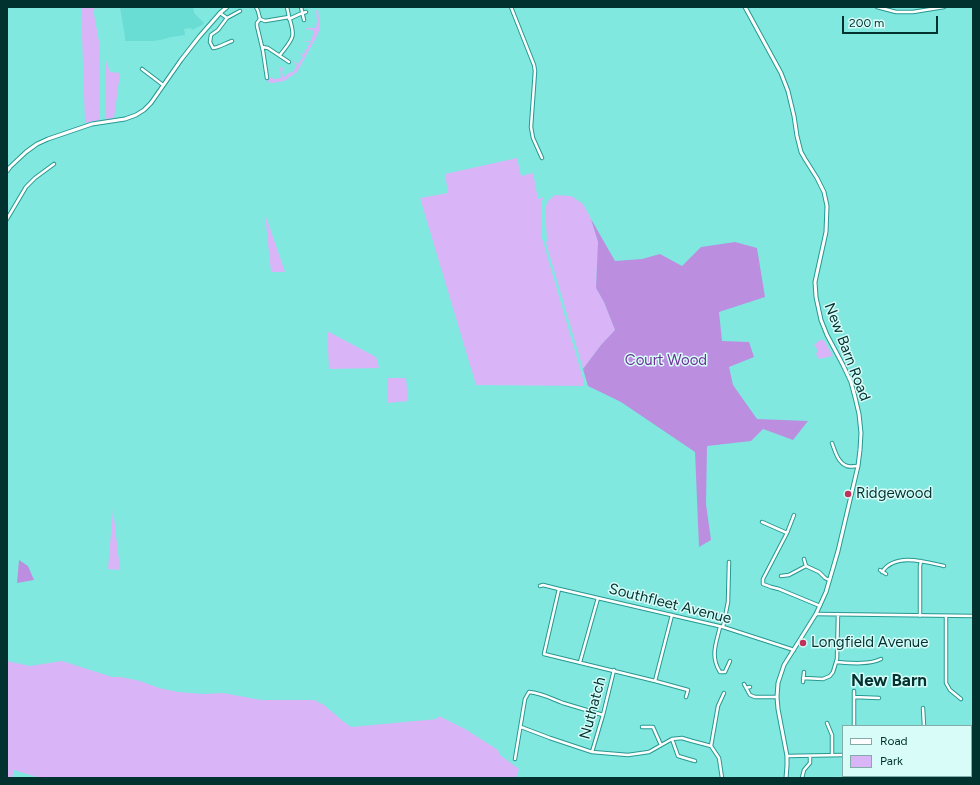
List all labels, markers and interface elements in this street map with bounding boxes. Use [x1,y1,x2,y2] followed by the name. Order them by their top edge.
[844,8,940,34] scale bar
[849,16,884,30] text: 200 m
[820,300,874,404] street label: New Barn Road
[625,352,707,370] park label: Court Wood
[856,485,932,503] place label: Ridgewood
[843,489,853,499] marker: Ridgewood
[607,580,733,628] street label: Southfleet Avenue
[811,634,928,652] place label: Longfield Avenue
[798,638,808,648] marker: Longfield Avenue
[851,671,927,691] district label: New Barn
[576,675,610,741] street label: Nuthatch
[842,725,972,777] legend
[880,734,908,748] text: Road
[880,754,903,768] text: Park

